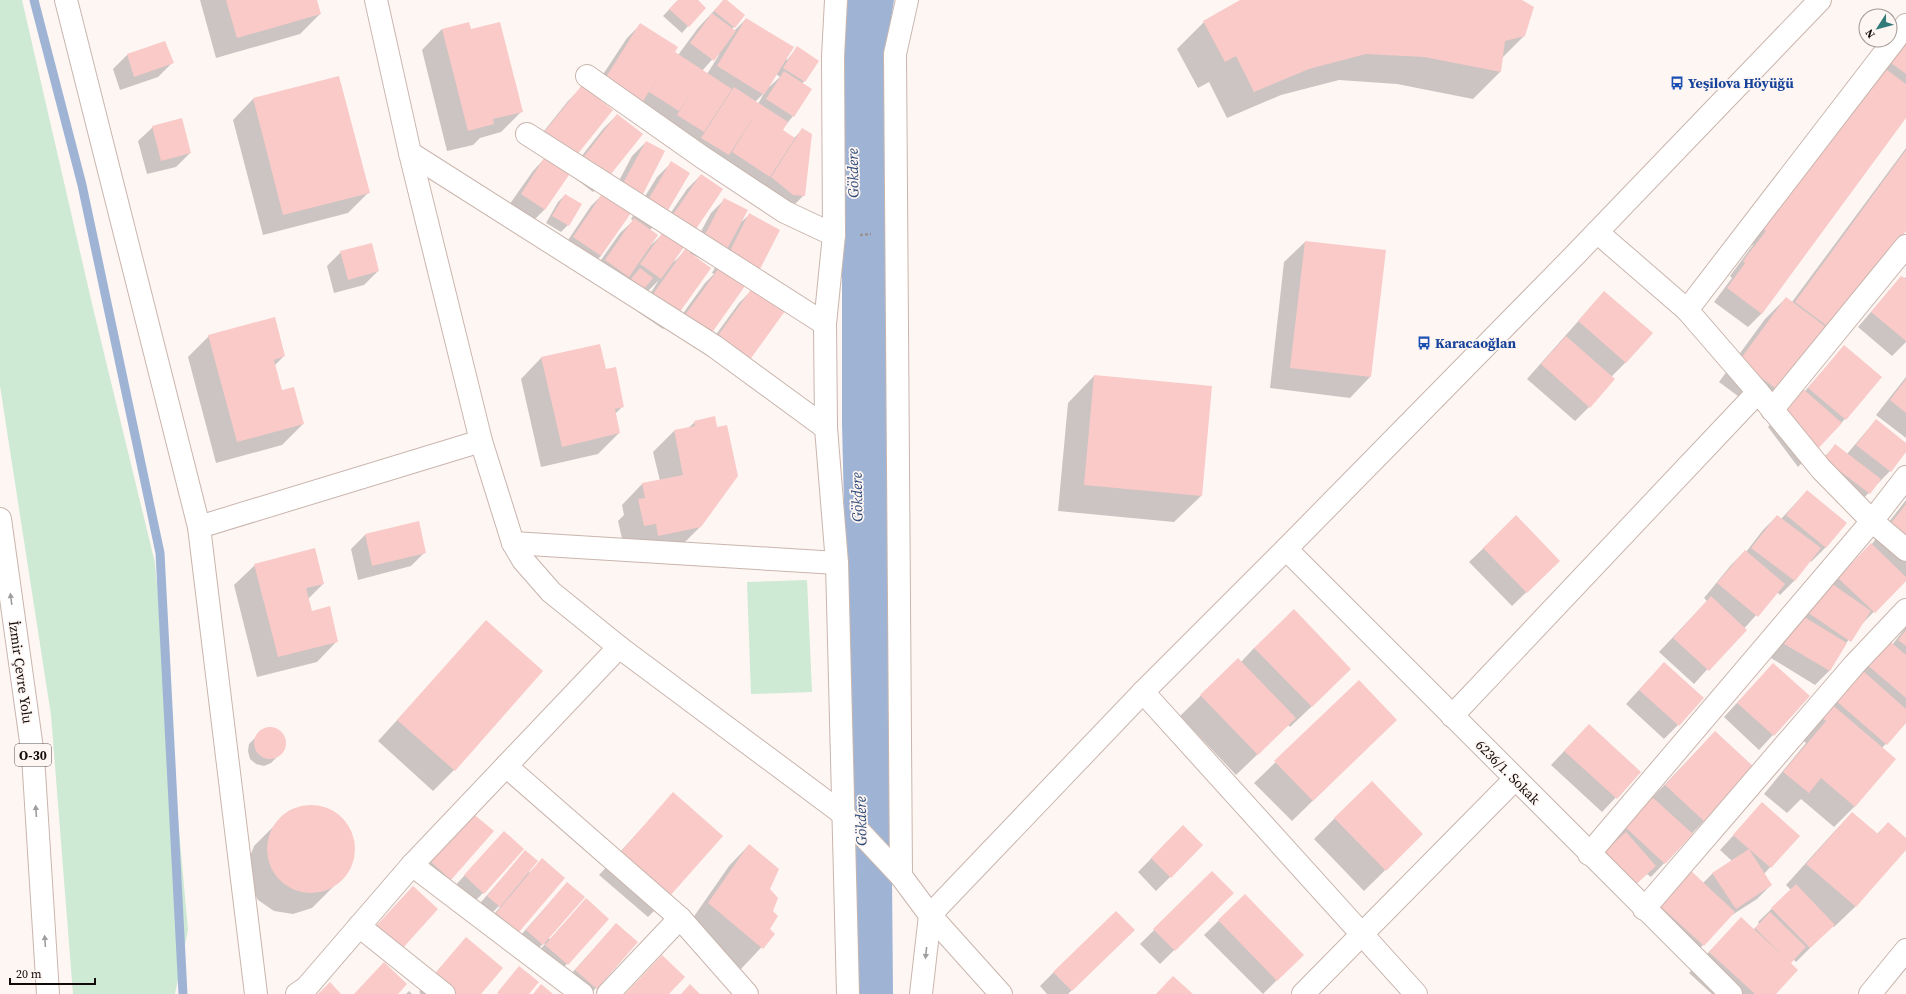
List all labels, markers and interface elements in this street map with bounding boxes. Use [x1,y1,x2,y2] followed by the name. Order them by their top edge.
[1858,8,1898,48] north arrow
[1862,26,1879,41] text: N
[1688,73,1794,93] place label: Yeşilova Höyüğü
[1669,75,1685,91] bus stop icon: Yeşilova Höyüğü
[842,148,863,198] water label: Gökdere
[1435,333,1516,353] place label: Karacaoğlan
[1416,335,1432,351] bus stop icon: Karacaoğlan
[846,472,867,522] water label: Gökdere
[8,593,14,605] one-way arrow
[4,619,38,725] street label: İzmir Çevre Yolu
[1471,735,1545,809] street label: 6236/1. Sokak
[15,744,51,766] road number: O-30
[850,796,871,846] water label: Gökdere
[33,805,40,817] one-way arrow
[42,934,48,947] one-way arrow
[922,947,929,959] one-way arrow
[10,960,95,986] scale bar
[16,966,42,982] text: 20 m

